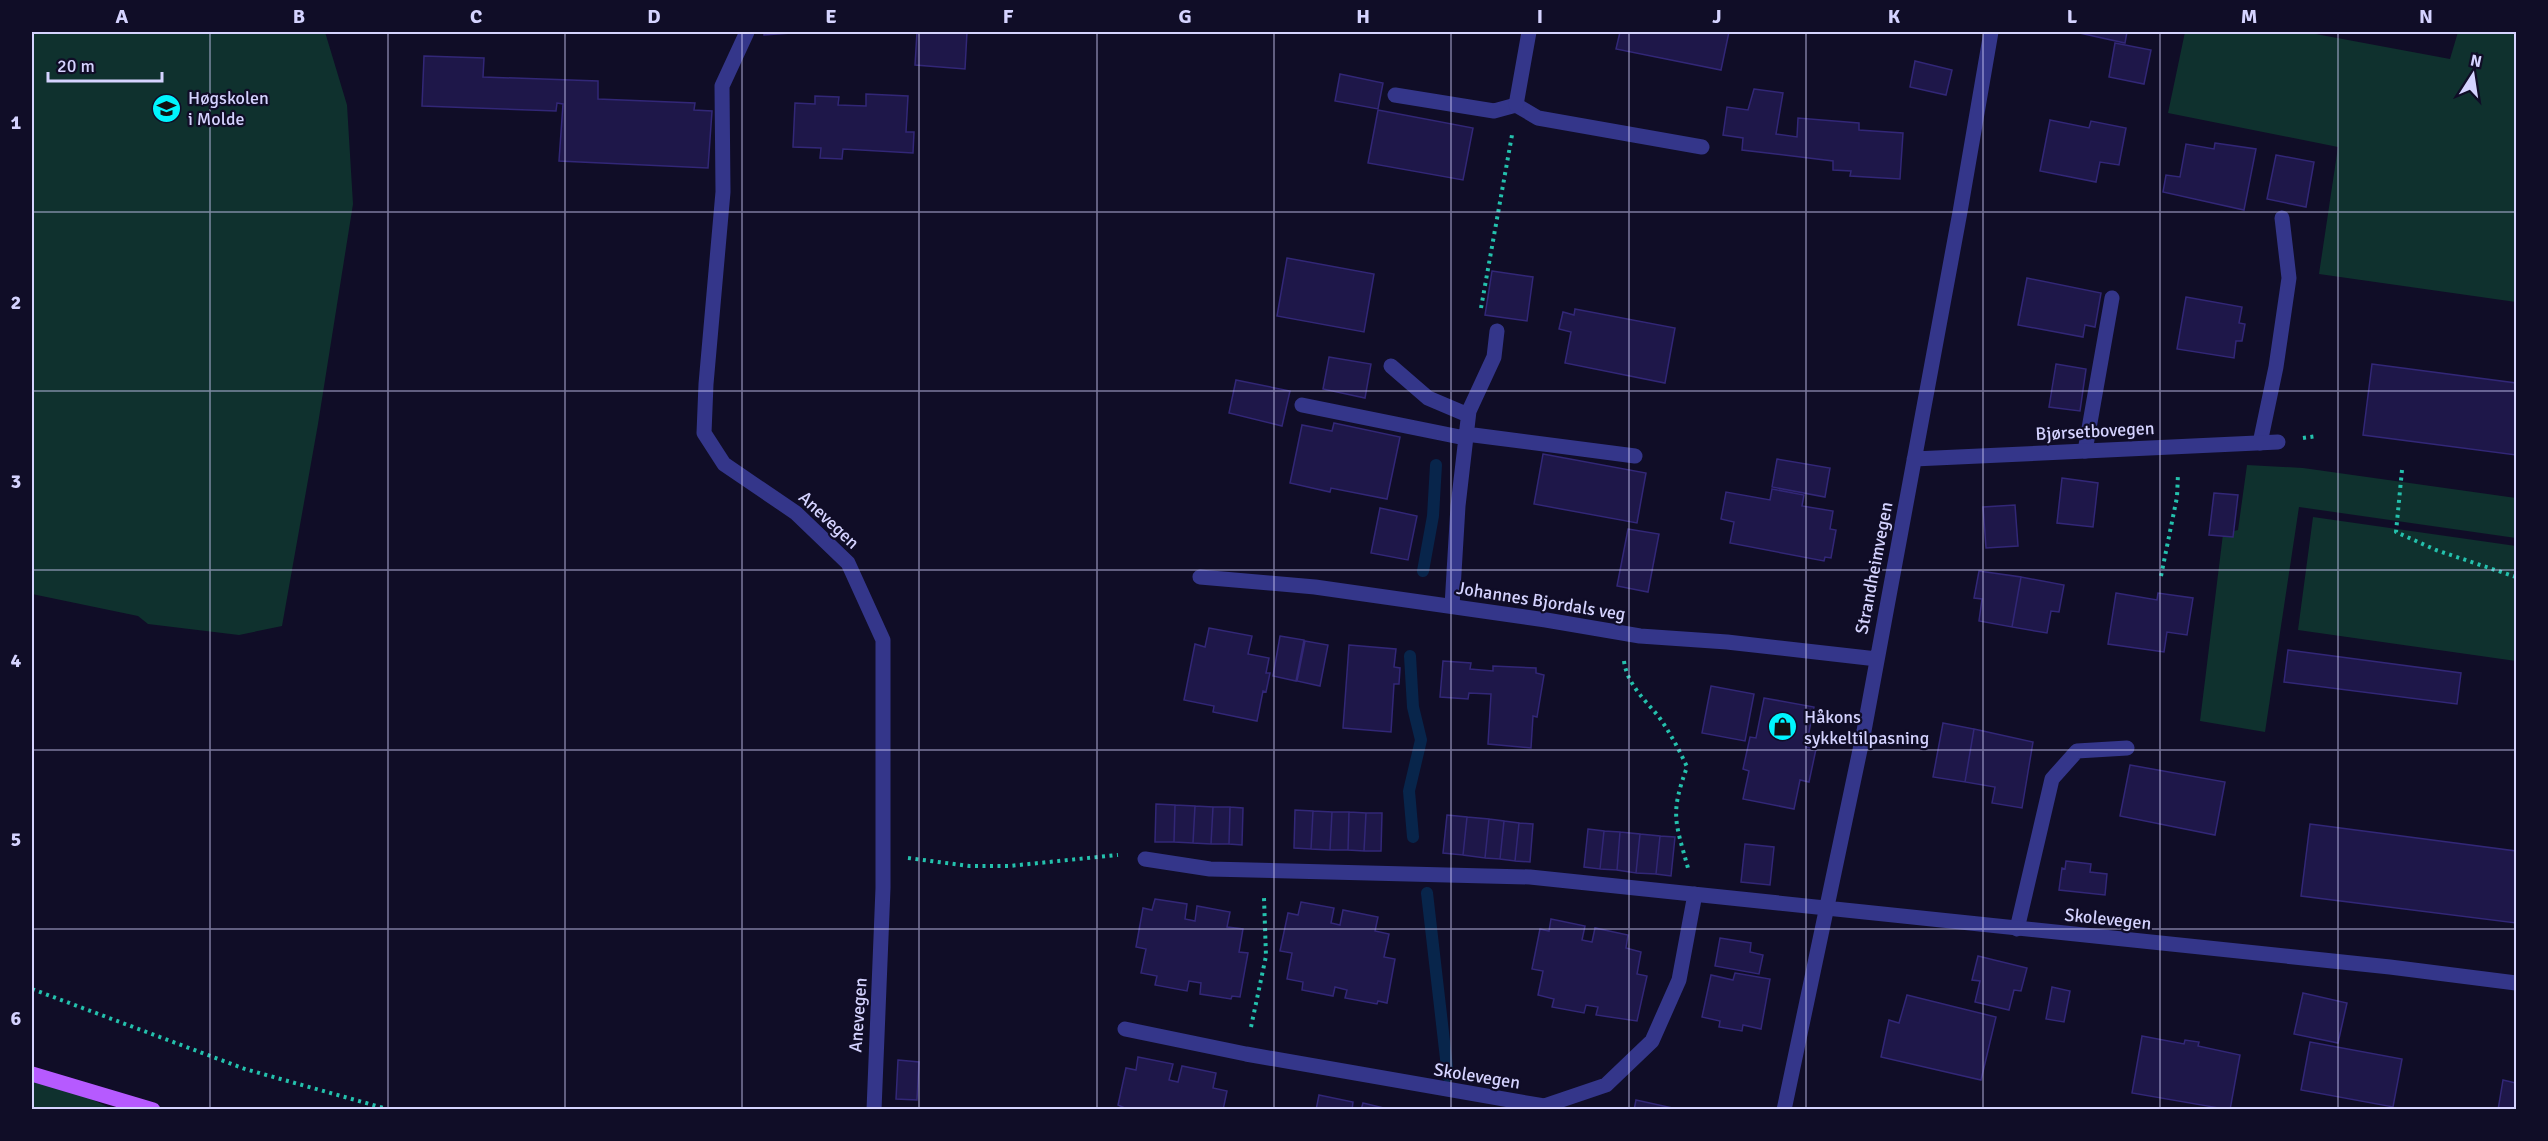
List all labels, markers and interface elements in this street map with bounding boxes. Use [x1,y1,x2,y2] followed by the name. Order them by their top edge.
[116,4,129,29] text: A
[293,4,305,29] text: B
[470,4,482,29] text: C
[647,4,661,29] text: D
[825,4,837,29] text: E
[1003,4,1014,29] text: F
[1178,4,1192,29] text: G
[1356,4,1370,29] text: H
[1537,4,1543,29] text: I
[1712,4,1722,29] text: J
[1888,4,1901,29] text: K
[2067,4,2078,29] text: L
[2241,4,2257,29] text: M
[2419,4,2433,29] text: N
[48,45,162,83] scale bar
[2443,45,2503,105] north arrow
[2468,50,2483,72] text: N
[57,55,95,77] text: 20 m
[188,87,269,130] place label: Høgskolen i Molde
[151,92,183,124] school or university icon: Høgskolen i Molde
[11,110,22,135] text: 1
[11,290,21,315] text: 2
[2035,417,2155,445] street label: Bjørsetbovegen
[11,469,21,494] text: 3
[794,486,864,554] street label: Anevegen
[1850,500,1898,636] street label: Strandheimvegen
[1455,577,1627,625] street label: Johannes Bjordals veg
[11,648,22,673] text: 4
[1804,706,1929,749] place label: Håkons sykkeltilpasning
[1767,711,1799,743] shop icon: Håkons sykkeltilpasning
[11,827,21,852] text: 5
[2063,904,2153,934] street label: Skolevegen
[844,977,872,1053] street label: Anevegen
[11,1006,22,1031] text: 6
[1432,1058,1522,1094] street label: Skolevegen

